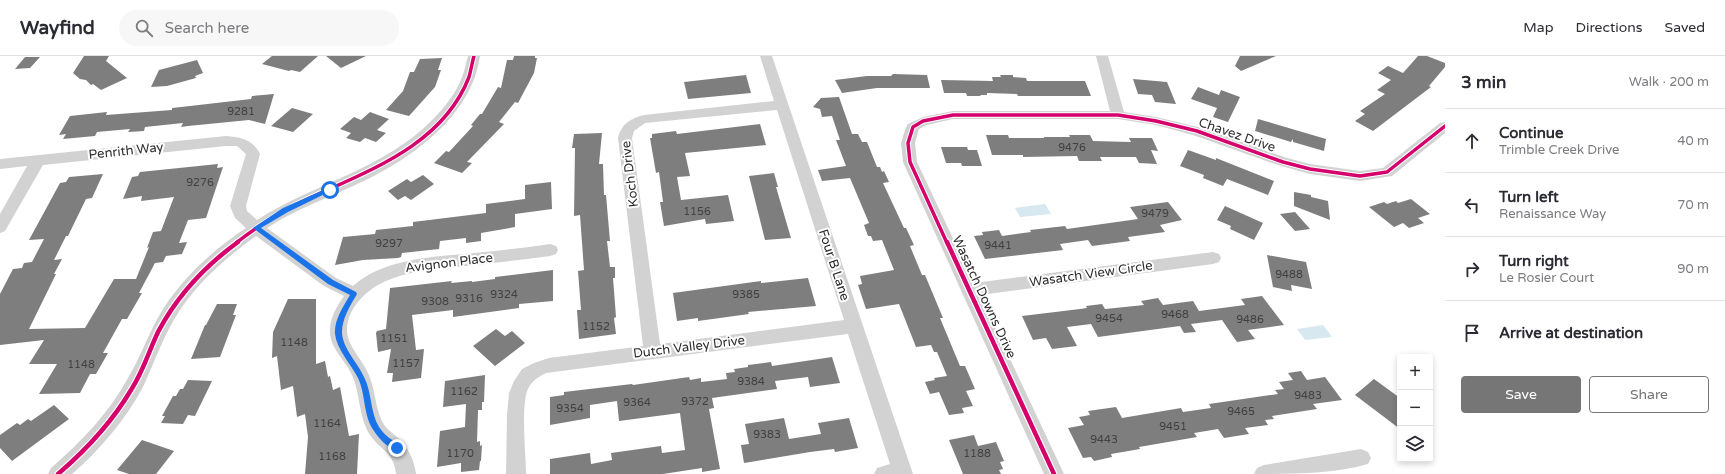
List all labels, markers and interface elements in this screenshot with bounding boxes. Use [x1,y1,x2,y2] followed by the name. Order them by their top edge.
[119,10,399,46] search box
[20,17,95,39] text: Wayfind
[133,17,155,39] icon: search
[165,19,249,37] text: Search here
[1523,19,1554,36] text: Map
[1576,19,1643,36] text: Directions
[1665,19,1705,36] text: Saved
[1461,72,1506,93] text: 3 min
[1629,74,1709,90] text: Walk · 200 m
[227,105,255,118] house number: 9281
[1196,114,1278,156] street label: Chavez Drive
[1499,124,1563,142] text: Continue
[1461,130,1483,152] icon: ahead
[1677,133,1709,149] text: 40 m
[88,139,164,163] street label: Penrith Way
[618,140,642,208] street label: Koch Drive
[1058,141,1086,154] house number: 9476
[1499,142,1619,158] text: Trimble Creek Drive
[186,176,214,189] house number: 9276
[321,181,339,199] route start
[1499,188,1559,206] text: Turn left
[1461,194,1483,216] icon: left
[1677,197,1709,213] text: 70 m
[683,205,711,218] house number: 1156
[1499,206,1606,222] text: Renaissance Way
[1141,207,1169,220] house number: 9479
[815,227,853,303] street label: Four B Lane
[949,233,1019,361] street label: Wasatch Downs Drive
[375,237,403,250] house number: 9297
[984,239,1012,252] house number: 9441
[404,250,494,276] street label: Avignon Place
[1499,252,1569,270] text: Turn right
[1028,257,1154,291] street label: Wasatch View Circle
[1461,258,1483,280] icon: right
[1677,261,1709,277] text: 90 m
[1275,268,1303,281] house number: 9488
[1499,270,1594,286] text: Le Rosier Court
[490,288,518,301] house number: 9324
[732,288,760,301] house number: 9385
[455,292,483,305] house number: 9316
[421,295,449,308] house number: 9308
[1161,308,1189,321] house number: 9468
[1095,312,1123,325] house number: 9454
[1236,313,1264,326] house number: 9486
[582,320,610,333] house number: 1152
[1461,322,1483,344] icon: arrive
[1499,324,1643,342] text: Arrive at destination
[380,332,408,345] house number: 1151
[632,332,746,362] street label: Dutch Valley Drive
[280,336,308,349] house number: 1148
[1397,354,1433,462] map controls
[1397,354,1433,390] button: +
[392,357,420,370] house number: 1157
[67,358,95,371] house number: 1148
[737,375,765,388] house number: 9384
[1461,376,1581,413] button: Save
[1589,376,1709,413] button: Share
[450,385,478,398] house number: 1162
[1294,389,1322,402] house number: 9483
[1397,390,1433,426] button: −
[681,395,709,408] house number: 9372
[623,396,651,409] house number: 9364
[556,402,584,415] house number: 9354
[1227,405,1255,418] house number: 9465
[313,417,341,430] house number: 1164
[1159,420,1187,433] house number: 9451
[1397,426,1433,462] button: layers
[753,428,781,441] house number: 9383
[1090,433,1118,446] house number: 9443
[388,439,406,457] route end
[446,447,474,460] house number: 1170
[963,447,991,460] house number: 1188
[318,450,346,463] house number: 1168

